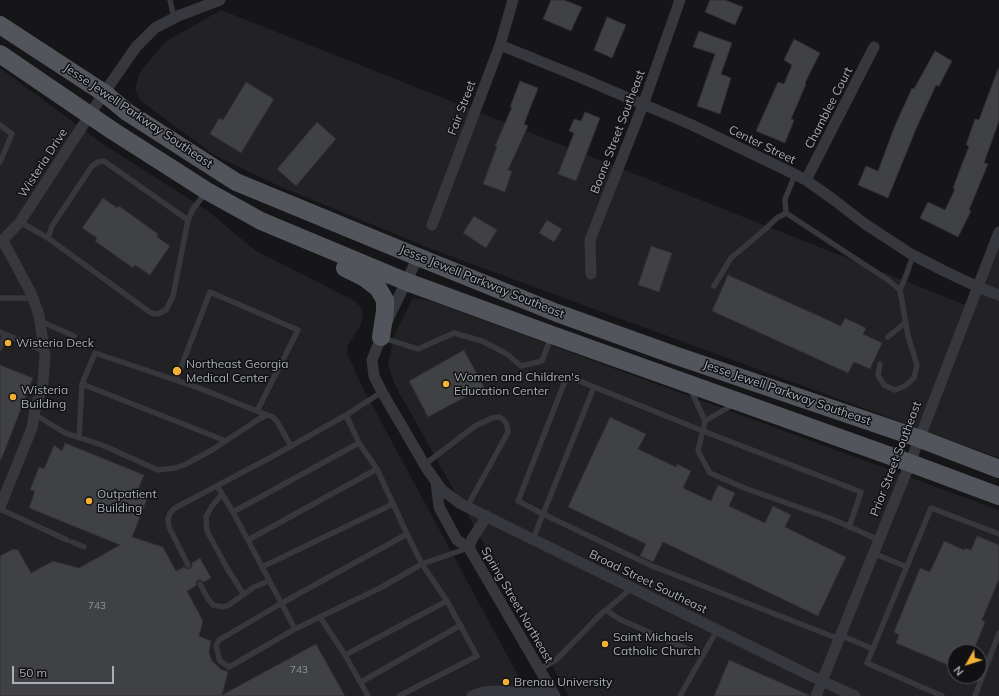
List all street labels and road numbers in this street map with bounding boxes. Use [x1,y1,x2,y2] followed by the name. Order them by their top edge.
[61,61,215,171] street label: Jesse Jewell Parkway Southeast
[802,65,856,151] street label: Chamblee Court
[588,68,648,196] street label: Boone Street Southeast
[445,79,479,137] street label: Fair Street
[726,123,798,167] street label: Center Street
[15,126,71,200] street label: Wisteria Drive
[397,242,567,322] street label: Jesse Jewell Parkway Southeast
[701,357,873,429] street label: Jesse Jewell Parkway Southeast
[867,400,925,518] street label: Prior Street Southeast
[478,545,556,665] street label: Spring Street Northeast
[587,547,709,617] street label: Broad Street Southeast

